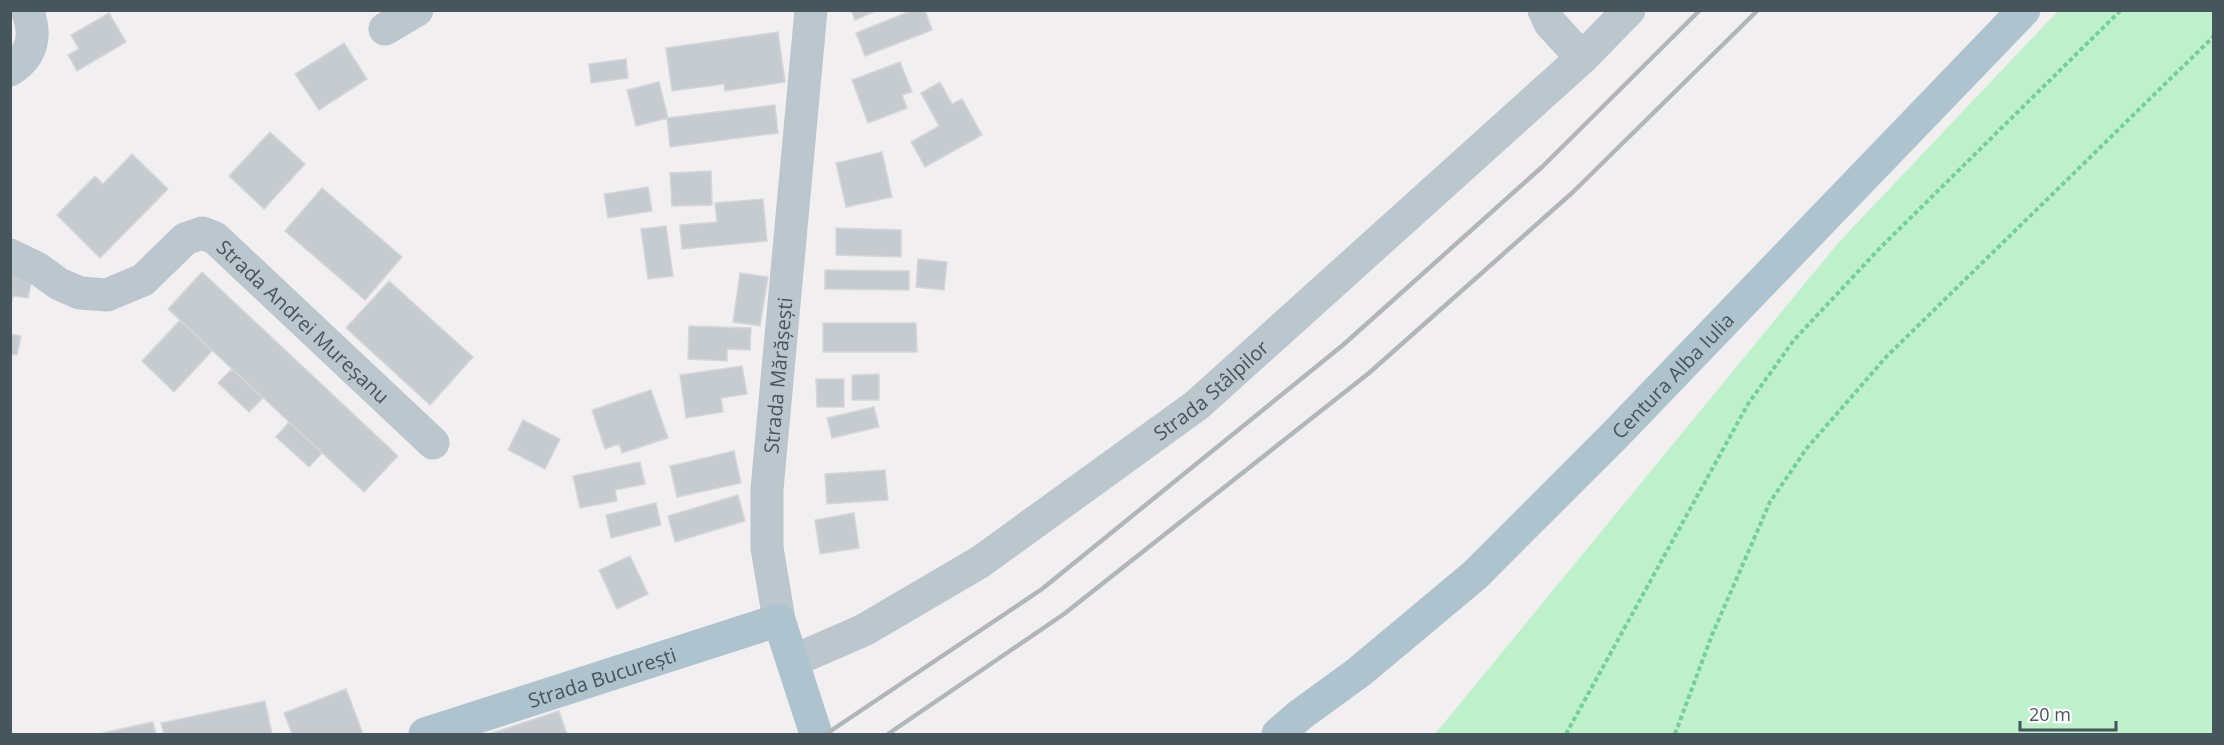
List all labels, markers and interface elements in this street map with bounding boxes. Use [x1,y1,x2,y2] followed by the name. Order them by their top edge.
[211,233,396,409] street label: Strada Andrei Mureșanu
[757,296,798,455] street label: Strada Mărășești
[1605,306,1739,444] street label: Centura Alba Iulia
[1148,334,1274,446] street label: Strada Stâlpilor
[525,641,680,713] street label: Strada București
[2020,694,2116,732] scale bar
[2029,702,2071,726] text: 20 m

